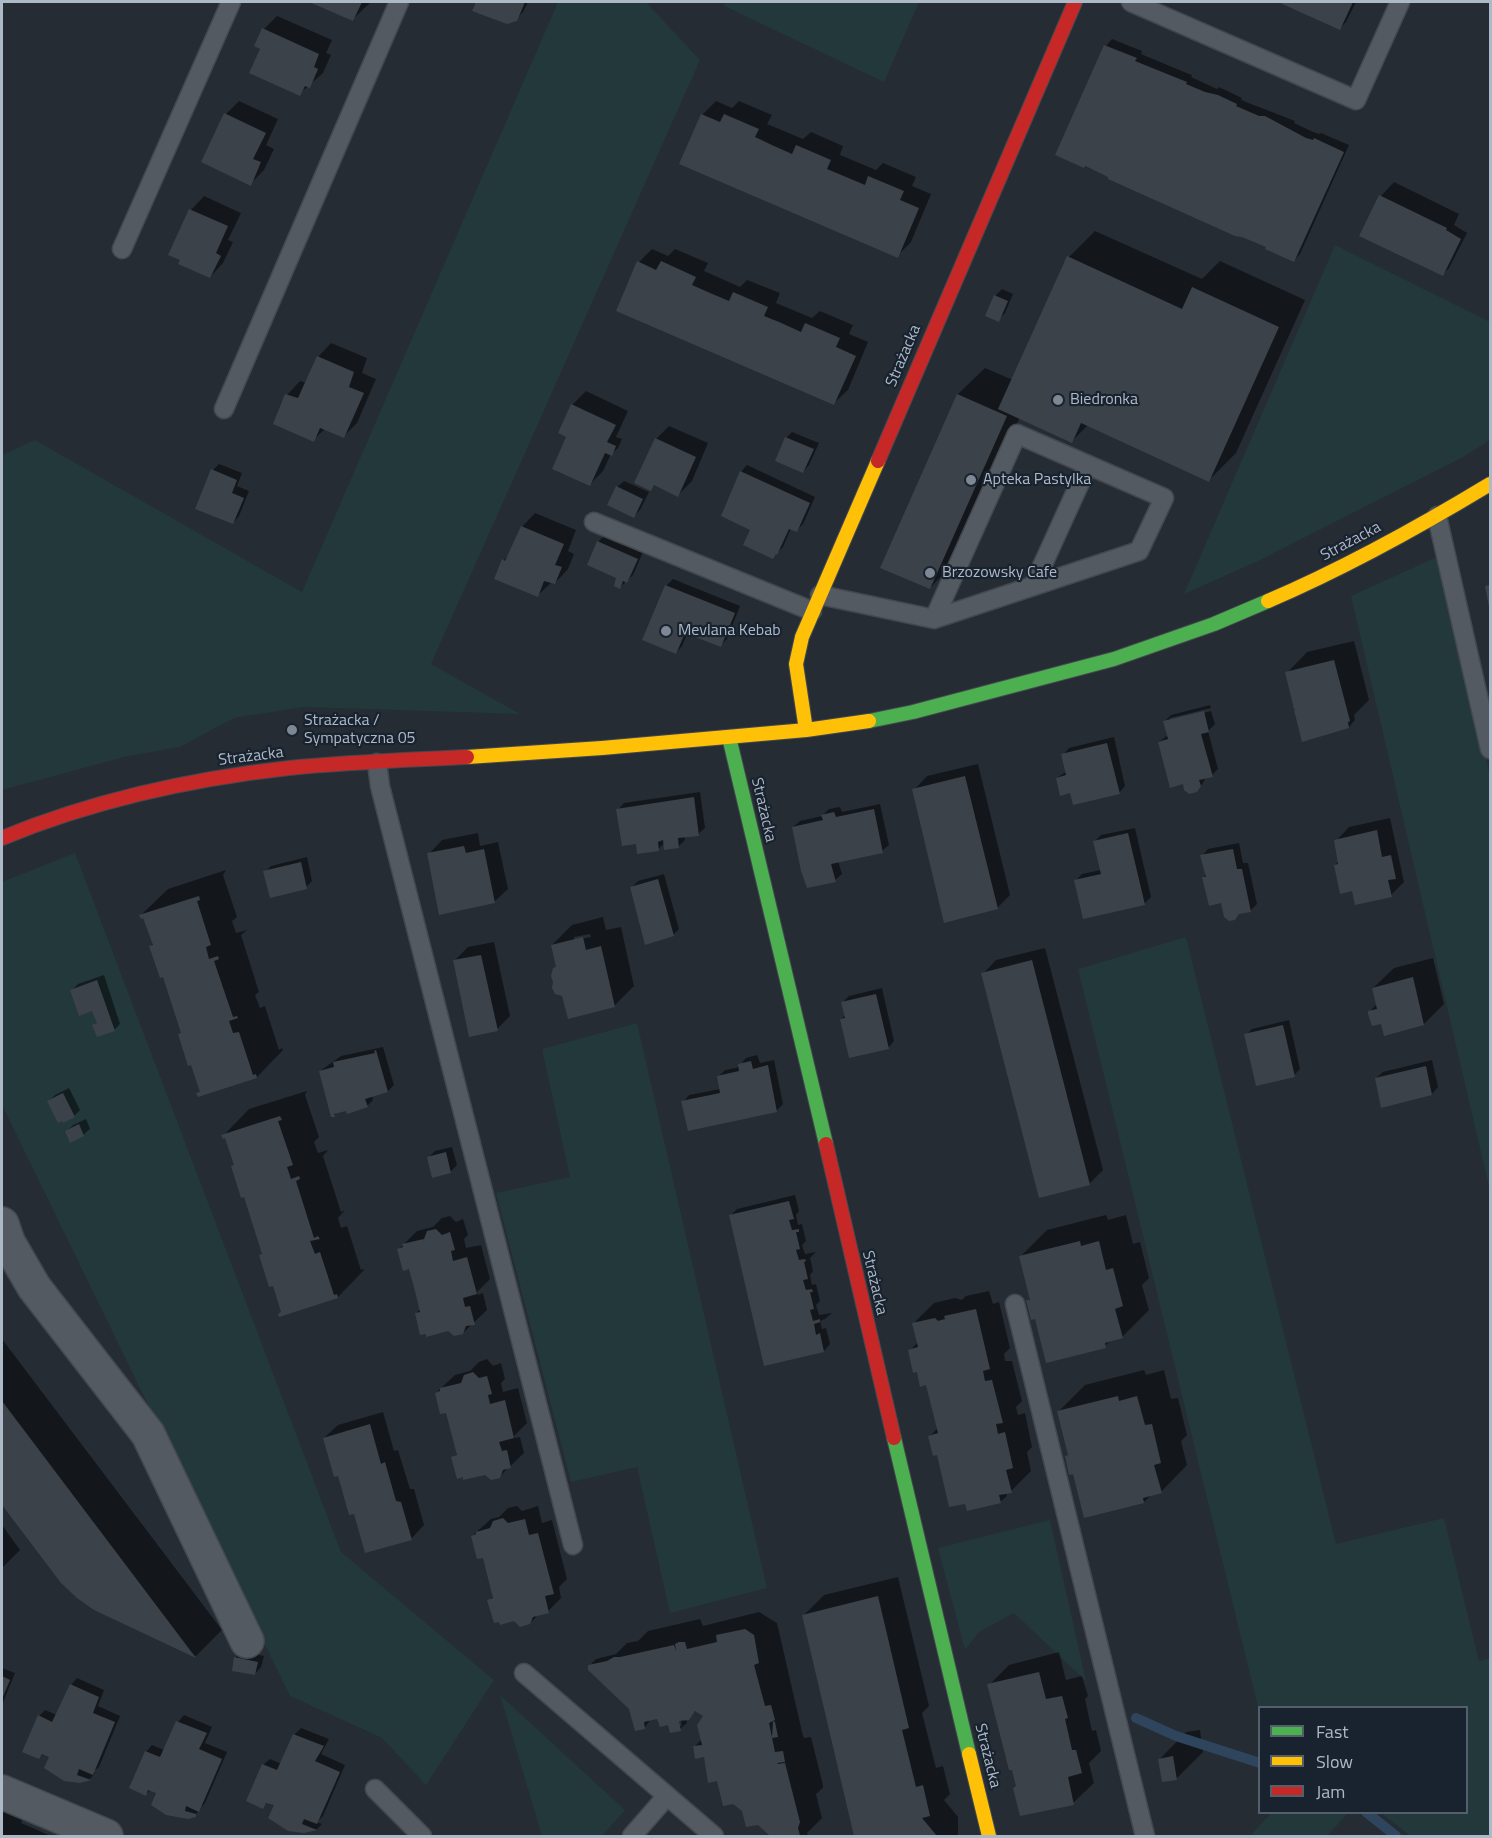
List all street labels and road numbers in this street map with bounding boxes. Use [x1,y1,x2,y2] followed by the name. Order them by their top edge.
[882,322,926,390] street label: Strażacka
[1318,518,1384,566] street label: Strażacka
[217,743,285,771] street label: Strażacka
[746,776,780,844] street label: Strażacka
[857,1249,891,1317] street label: Strażacka
[970,1722,1004,1790] street label: Strażacka

